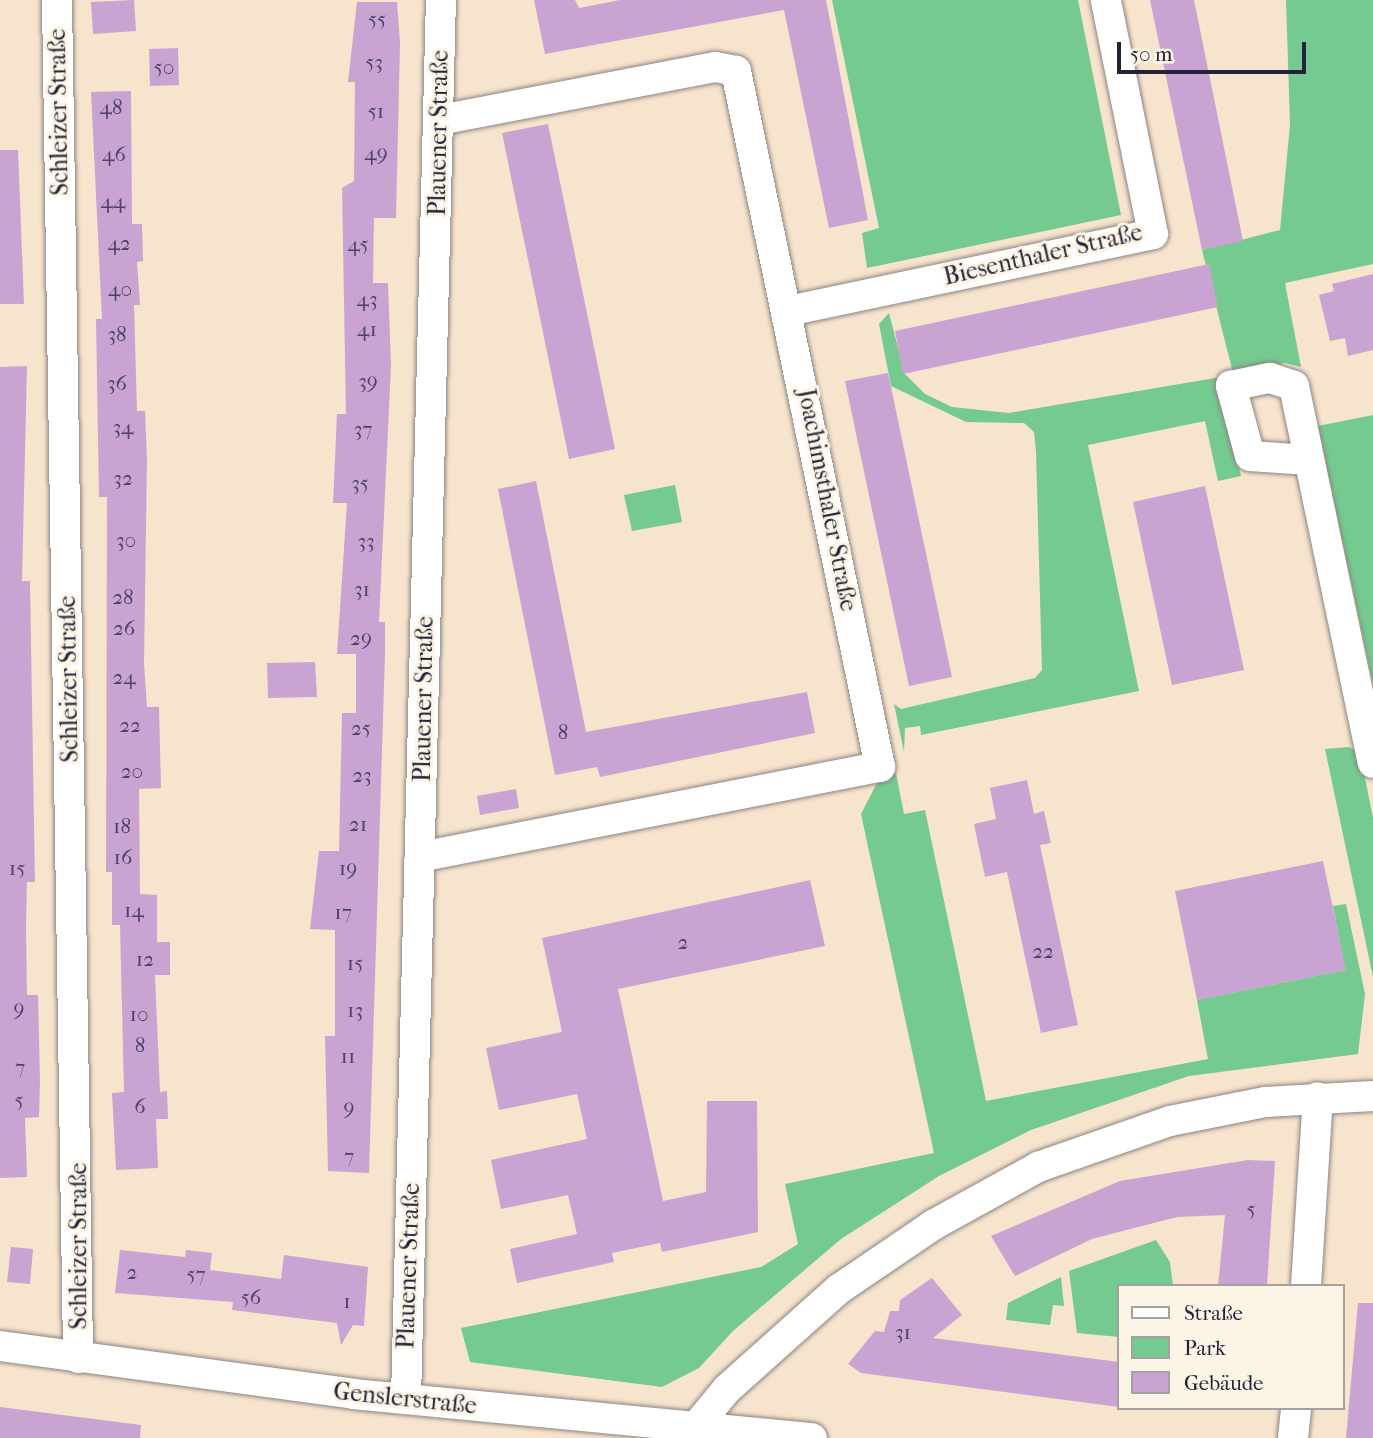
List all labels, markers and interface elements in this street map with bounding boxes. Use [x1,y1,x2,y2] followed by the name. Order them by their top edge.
[368,6,386,32] house number: 55
[43,28,75,196] street label: Schleizer Straße
[1121,28,1310,72] scale bar
[1130,42,1173,66] text: 50 m
[365,49,383,75] house number: 53
[423,50,455,216] street label: Plauener Straße
[154,54,174,80] house number: 50
[100,94,122,120] house number: 48
[368,98,384,124] house number: 51
[364,140,388,166] house number: 49
[102,141,126,167] house number: 46
[101,188,125,214] house number: 44
[941,218,1145,292] street label: Biesenthaler Straße
[107,230,131,256] house number: 42
[348,231,368,257] house number: 45
[108,276,132,302] house number: 40
[356,286,378,312] house number: 43
[357,316,377,342] house number: 41
[107,321,127,347] house number: 38
[358,368,378,394] house number: 39
[107,370,127,396] house number: 36
[791,386,863,614] street label: Joachimsthaler Straße
[112,414,134,440] house number: 34
[354,416,372,442] house number: 37
[113,465,133,491] house number: 32
[351,470,369,496] house number: 35
[116,527,136,553] house number: 30
[357,528,375,554] house number: 33
[354,576,370,602] house number: 31
[112,584,134,610] house number: 28
[53,595,85,763] street label: Schleizer Straße
[113,615,135,641] house number: 26
[408,616,440,782] street label: Plauener Straße
[350,625,372,651] house number: 29
[112,664,136,690] house number: 24
[119,712,141,738] house number: 22
[351,715,371,741] house number: 25
[558,719,568,745] house number: 8
[121,758,143,784] house number: 20
[352,762,372,788] house number: 23
[349,811,367,837] house number: 21
[113,813,131,839] house number: 18
[114,844,132,870] house number: 16
[9,855,25,881] house number: 15
[339,855,357,881] house number: 19
[124,897,144,923] house number: 14
[334,899,352,925] house number: 17
[678,929,688,955] house number: 2
[1032,938,1054,964] house number: 22
[136,946,154,972] house number: 12
[347,950,363,976] house number: 15
[13,995,25,1021] house number: 9
[347,997,363,1023] house number: 13
[130,1001,148,1027] house number: 10
[135,1032,145,1058] house number: 8
[341,1043,355,1069] house number: 11
[15,1054,25,1080] house number: 7
[14,1087,24,1113] house number: 5
[134,1093,146,1119] house number: 6
[343,1094,355,1120] house number: 9
[344,1143,354,1169] house number: 7
[65,1163,93,1329] street label: Schleizer Straße
[392,1183,426,1349] street label: Plauener Straße
[1246,1196,1256,1222] house number: 5
[127,1259,137,1285] house number: 2
[186,1261,206,1287] house number: 57
[241,1284,261,1310] house number: 56
[1118,1284,1345,1410] legend
[343,1288,351,1314] house number: 1
[1184,1301,1243,1325] text: Straße
[895,1319,911,1345] house number: 31
[1184,1336,1226,1360] text: Park
[1184,1371,1264,1395] text: Gebäude
[332,1377,478,1421] street label: Genslerstraße

